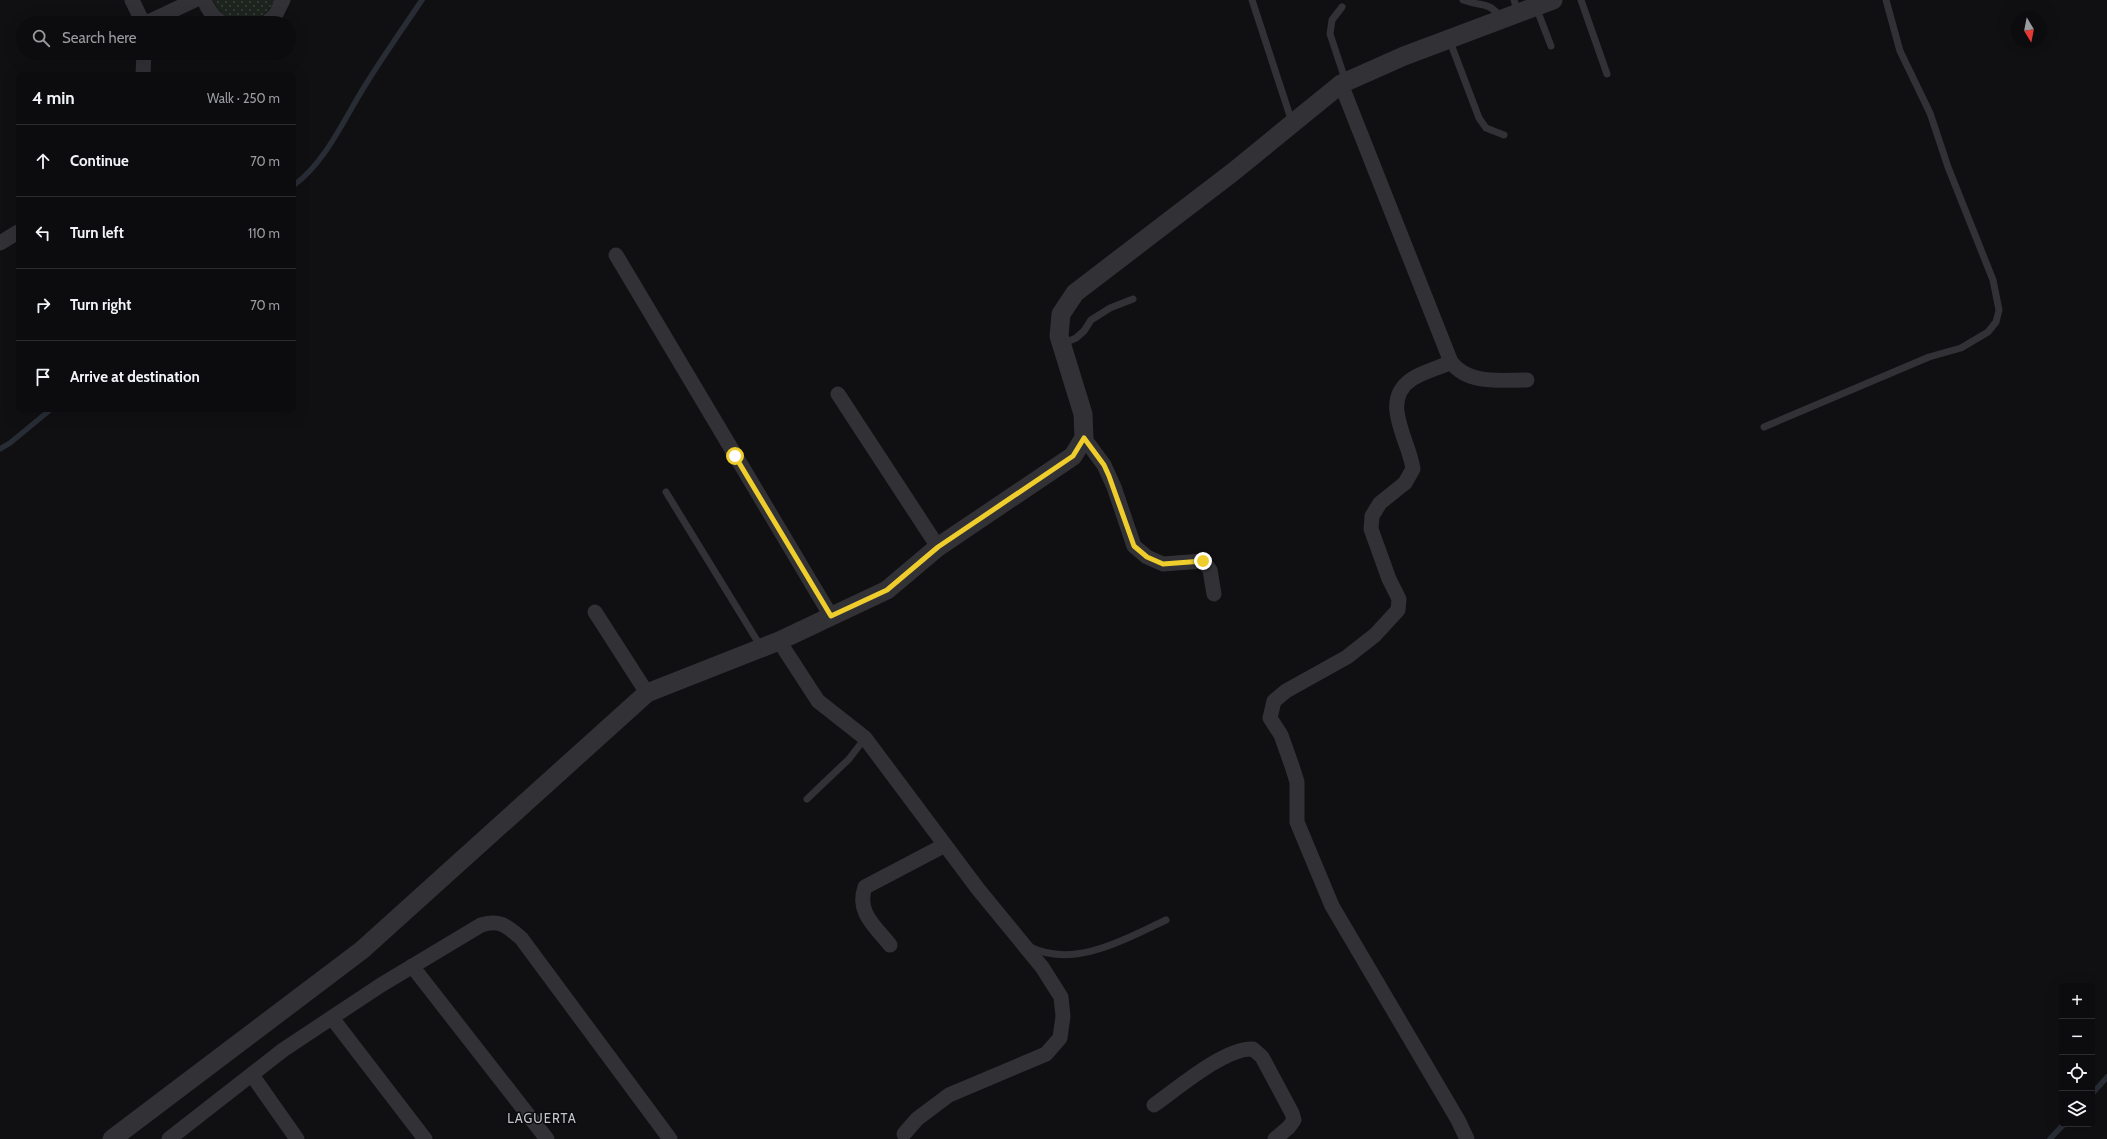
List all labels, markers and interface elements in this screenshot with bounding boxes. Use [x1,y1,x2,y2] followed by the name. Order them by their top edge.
[2011,12,2047,48] north arrow
[16,16,296,60] search box
[30,27,52,49] icon: search
[62,29,137,47] text: Search here
[32,88,75,108] text: 4 min
[207,90,280,106] text: Walk · 250 m
[32,150,54,172] icon: ahead
[70,152,129,170] text: Continue
[250,153,280,169] text: 70 m
[32,222,54,244] icon: left
[70,224,124,242] text: Turn left
[248,225,280,241] text: 110 m
[32,294,54,316] icon: right
[70,296,131,314] text: Turn right
[250,297,280,313] text: 70 m
[32,366,54,388] icon: arrive
[70,368,200,386] text: Arrive at destination
[726,447,744,465] route start
[1194,552,1212,570] route end
[2059,983,2095,1127] map controls
[2059,983,2095,1019] button: +
[2059,1019,2095,1055] button: −
[2059,1055,2095,1091] button: locate
[2059,1091,2095,1127] button: layers
[507,1110,577,1126] district label: LAGUERTA

